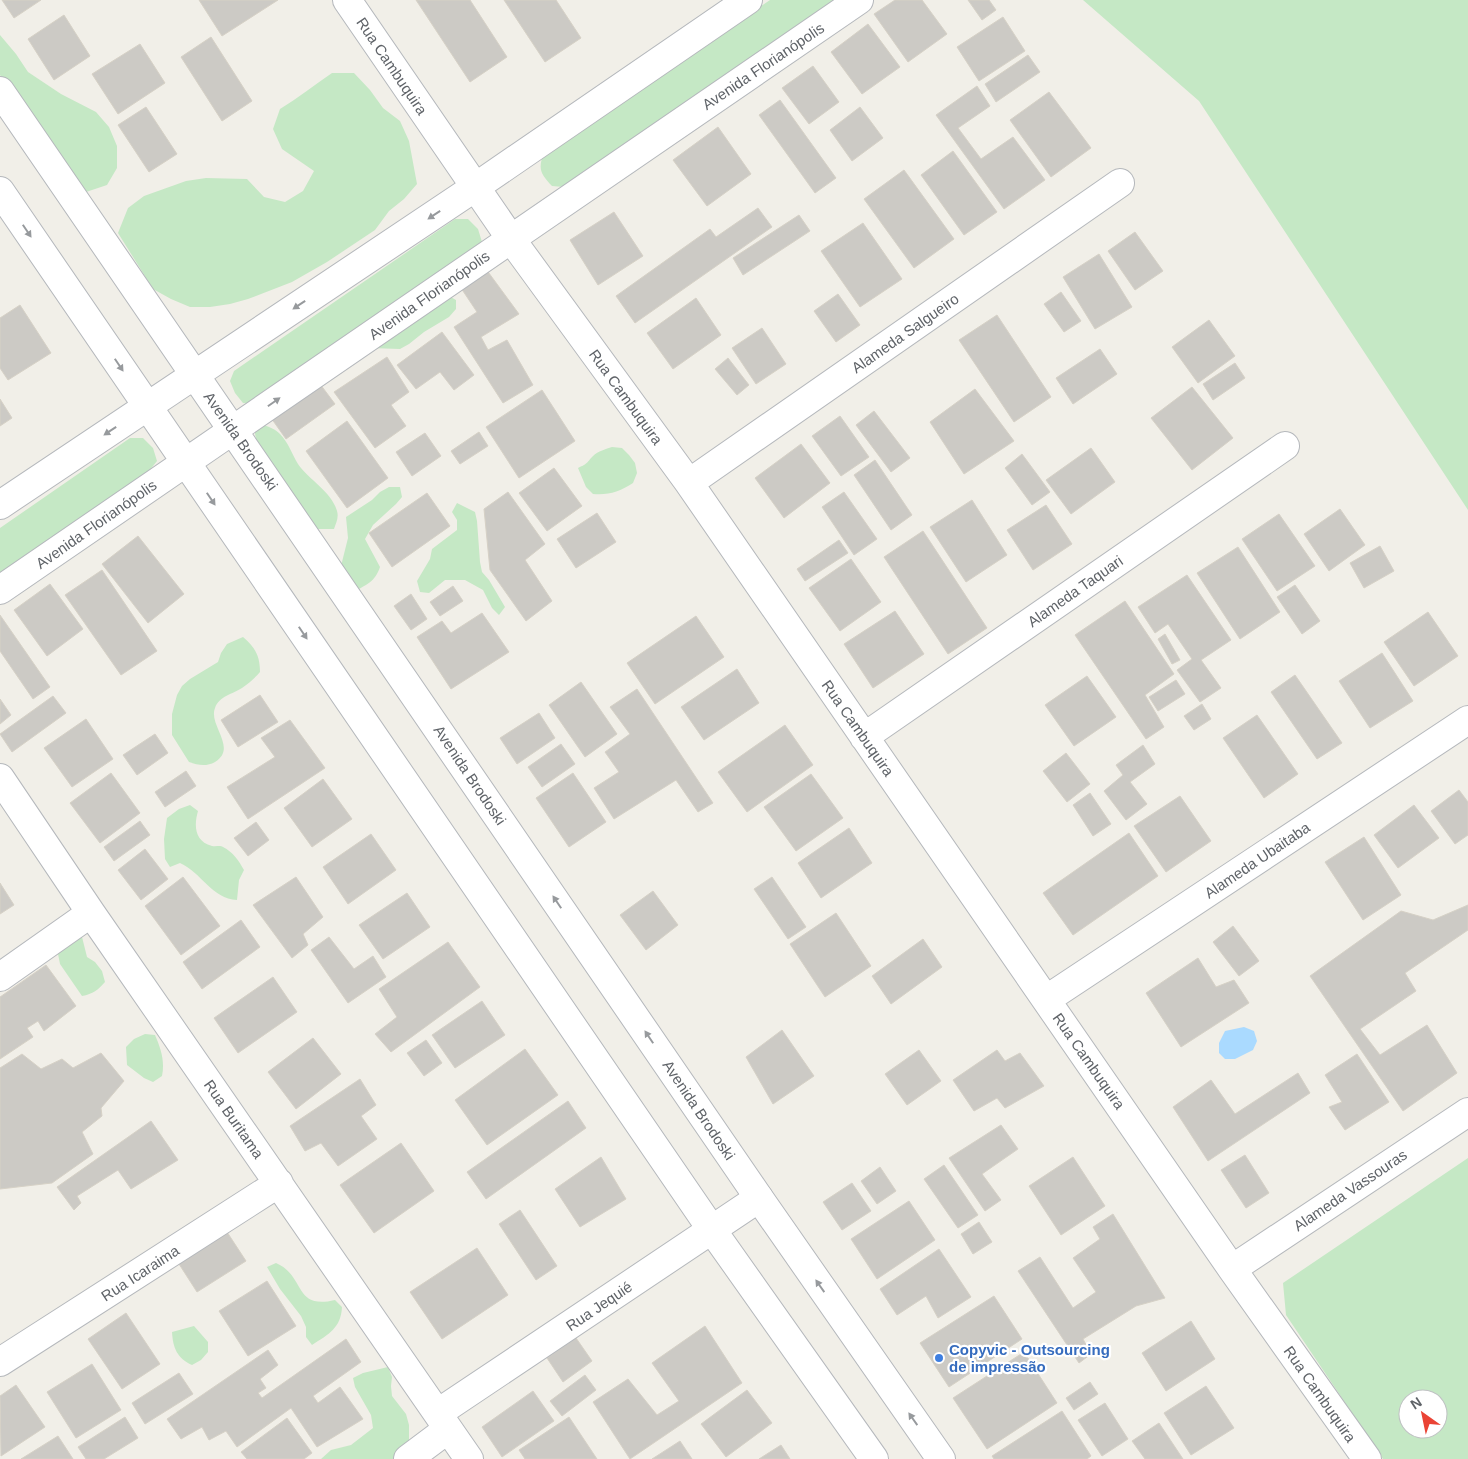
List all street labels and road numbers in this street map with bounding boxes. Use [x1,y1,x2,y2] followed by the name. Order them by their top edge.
[353,14,431,118] street label: Rua Cambuquira
[699,19,827,113] street label: Avenida Florianópolis
[365,247,493,343] street label: Avenida Florianópolis
[848,290,962,376] street label: Alameda Salgueiro
[586,346,667,448] street label: Rua Cambuquira
[201,388,281,494] street label: Avenida Brodoski
[32,476,160,572] street label: Avenida Florianópolis
[1024,552,1126,630] street label: Alameda Taquari
[819,677,898,780] street label: Rua Cambuquira
[430,722,510,828] street label: Avenida Brodoski
[1201,818,1313,902] street label: Alameda Ubaitaba
[1050,1010,1129,1113] street label: Rua Cambuquira
[659,1057,739,1163] street label: Avenida Brodoski
[201,1077,268,1162] street label: Rua Buritama
[1290,1146,1410,1234] street label: Alameda Vassouras
[98,1241,183,1304] street label: Rua Icaraima
[563,1278,635,1334] street label: Rua Jequié
[1281,1343,1360,1446] street label: Rua Cambuquira

